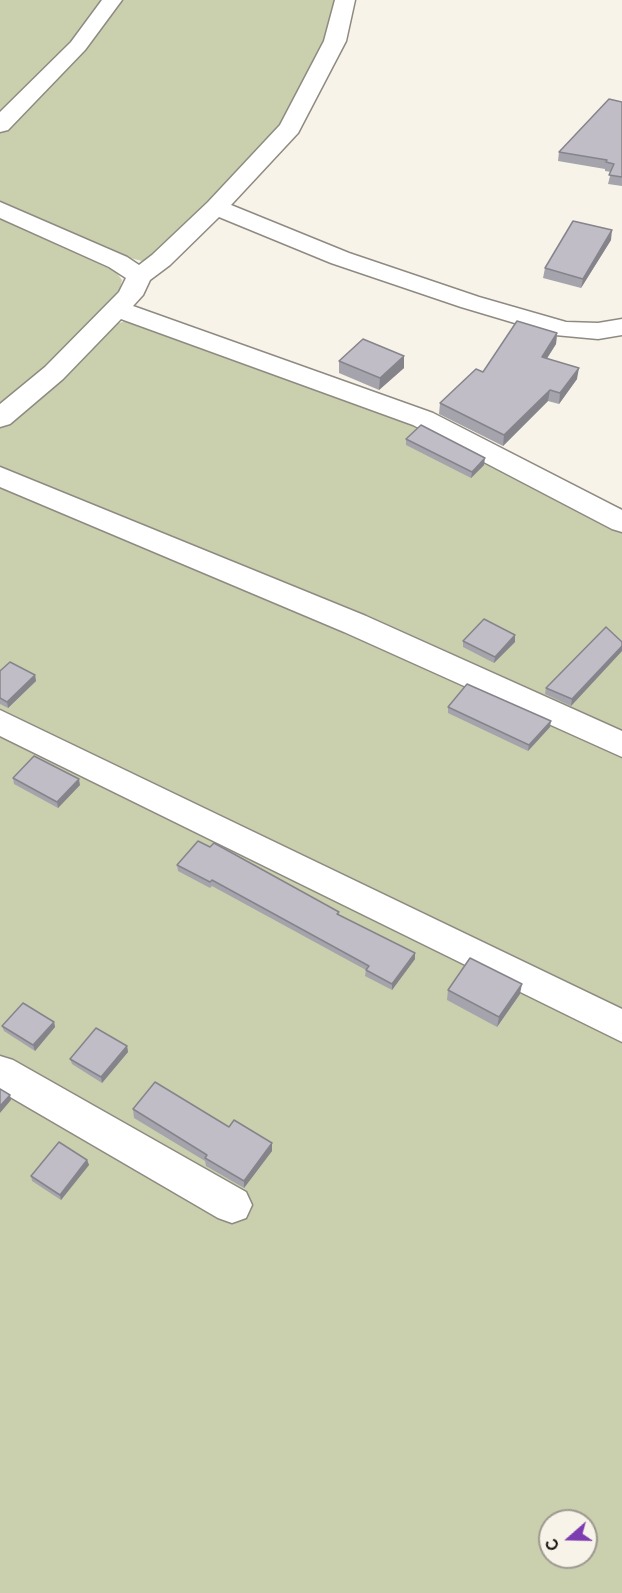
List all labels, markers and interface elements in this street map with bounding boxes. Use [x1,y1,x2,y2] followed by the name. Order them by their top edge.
[538,1509,598,1569] north arrow
[542,1536,563,1553] text: С

